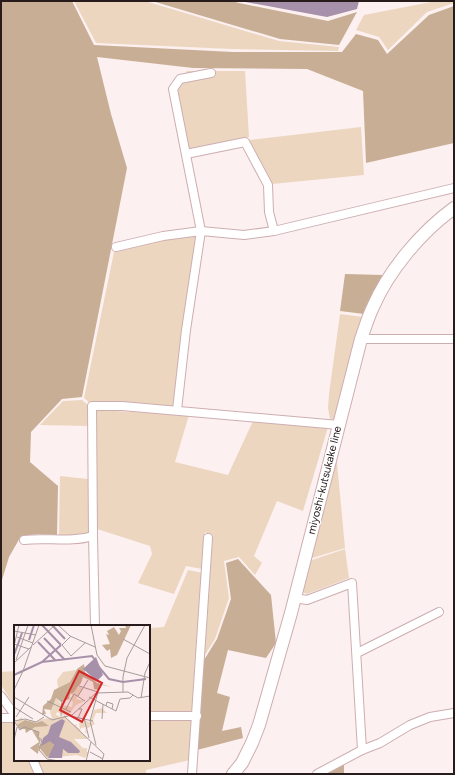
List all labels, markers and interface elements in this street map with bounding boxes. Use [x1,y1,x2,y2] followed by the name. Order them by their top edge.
[305,425,344,536] street label: miyoshi-kutsukake line
[14,625,150,761] inset map

